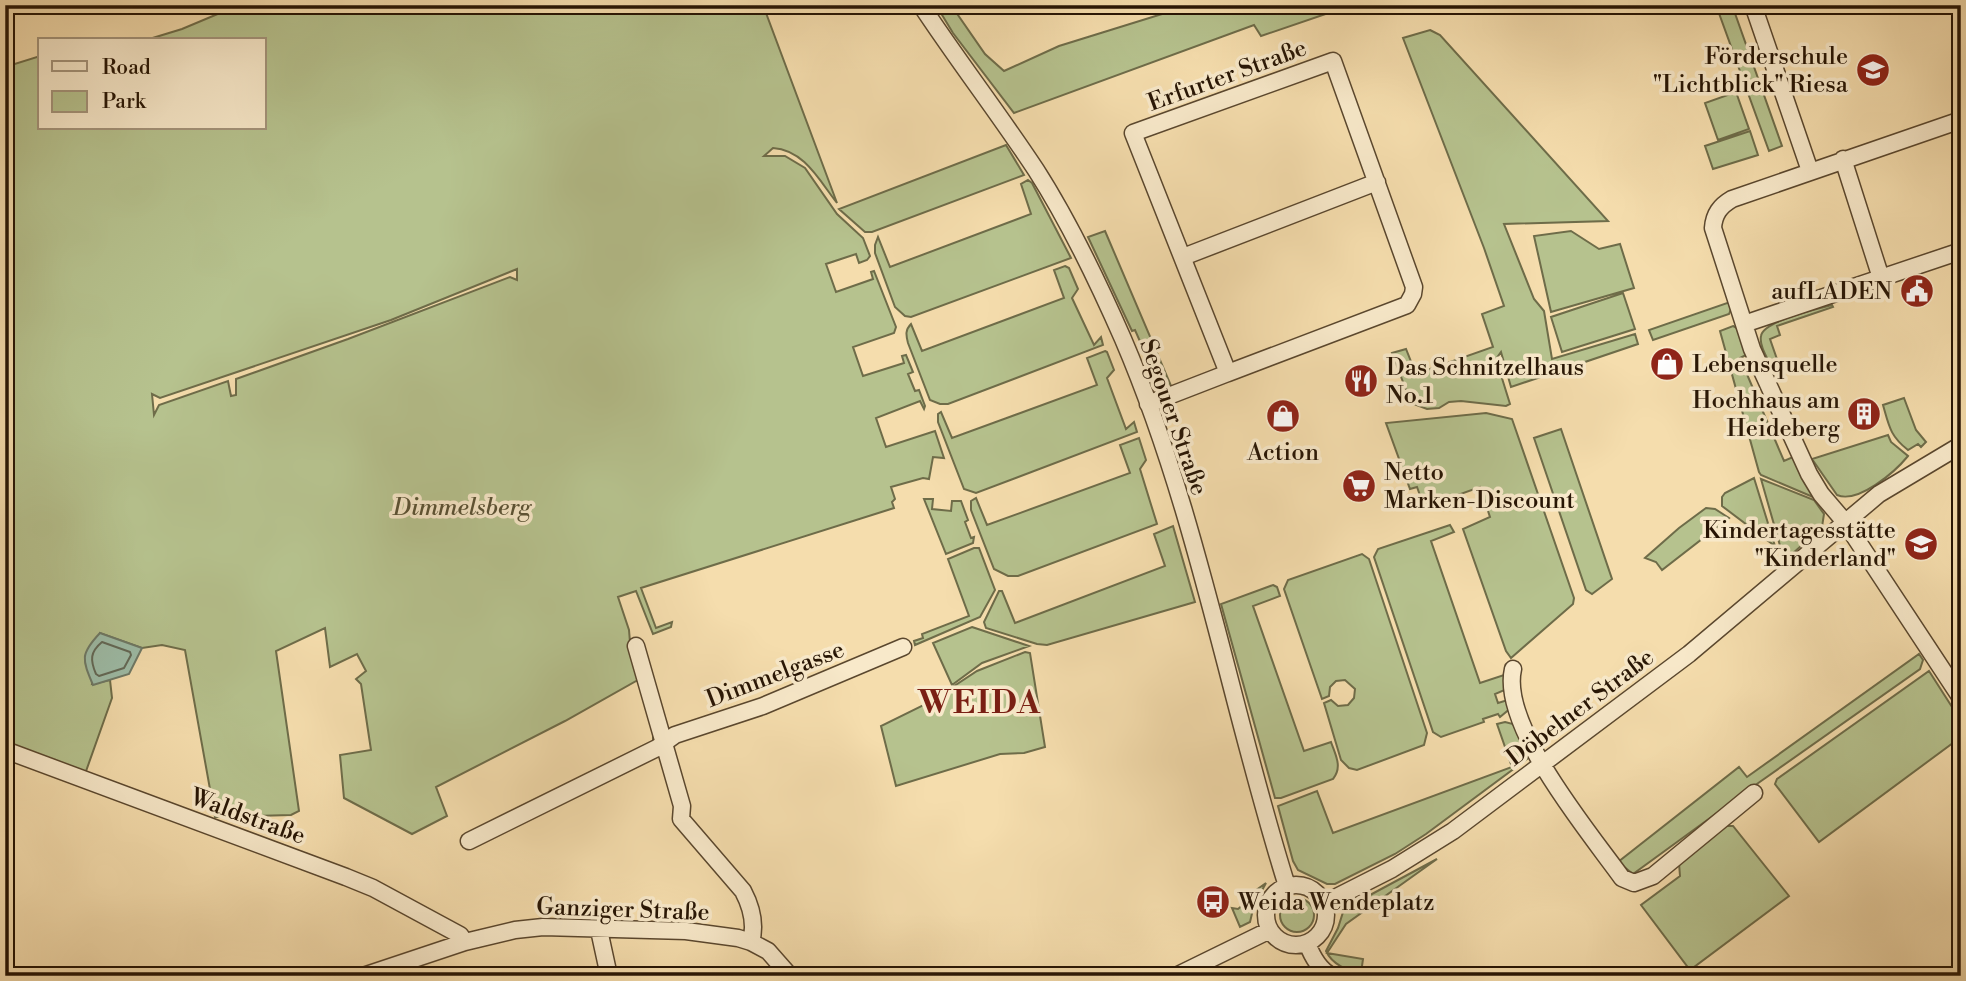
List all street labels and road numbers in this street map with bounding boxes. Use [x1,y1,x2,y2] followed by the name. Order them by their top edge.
[1144,33,1311,119] street label: Erfurter Straße
[1132,335,1214,499] street label: Segouer Straße
[702,635,849,715] street label: Dimmelgasse
[1501,643,1660,773] street label: Döbelner Straße
[185,782,309,852] street label: Waldstraße
[536,892,710,928] street label: Ganziger Straße

